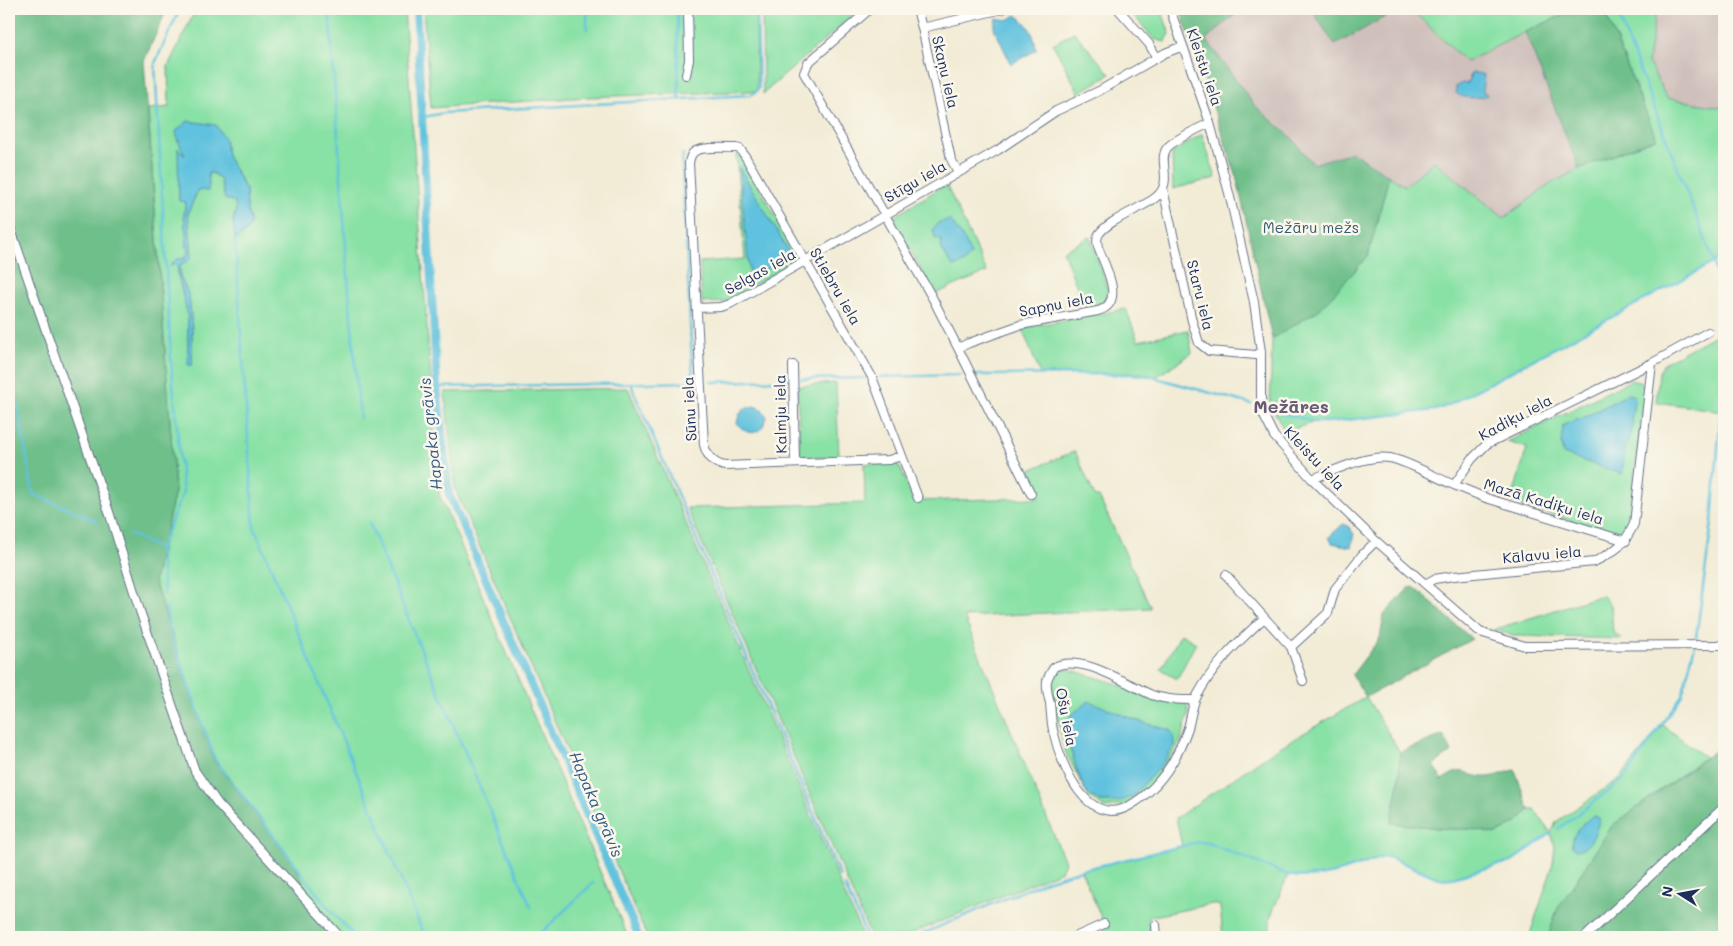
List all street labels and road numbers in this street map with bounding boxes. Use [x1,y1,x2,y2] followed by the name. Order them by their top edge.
[1182,26,1228,108] street label: Kleistu iela
[927,34,964,111] street label: Skaņu iela
[880,155,950,207] street label: Stīgu iela
[721,243,799,299] street label: Selgas iela
[806,244,866,328] street label: Stiebru iela
[1183,258,1219,332] street label: Staru iela
[1017,287,1095,322] street label: Sapņu iela
[769,374,791,454] street label: Kalmju iela
[677,376,701,442] street label: Sūnu iela
[1475,389,1556,446] street label: Kadiķu iela
[1280,422,1350,494] street label: Kleistu iela
[1481,473,1606,530] street label: Mazā Kadiķu iela
[1502,541,1582,567] street label: Kālavu iela
[1052,686,1082,748] street label: Ošu iela

